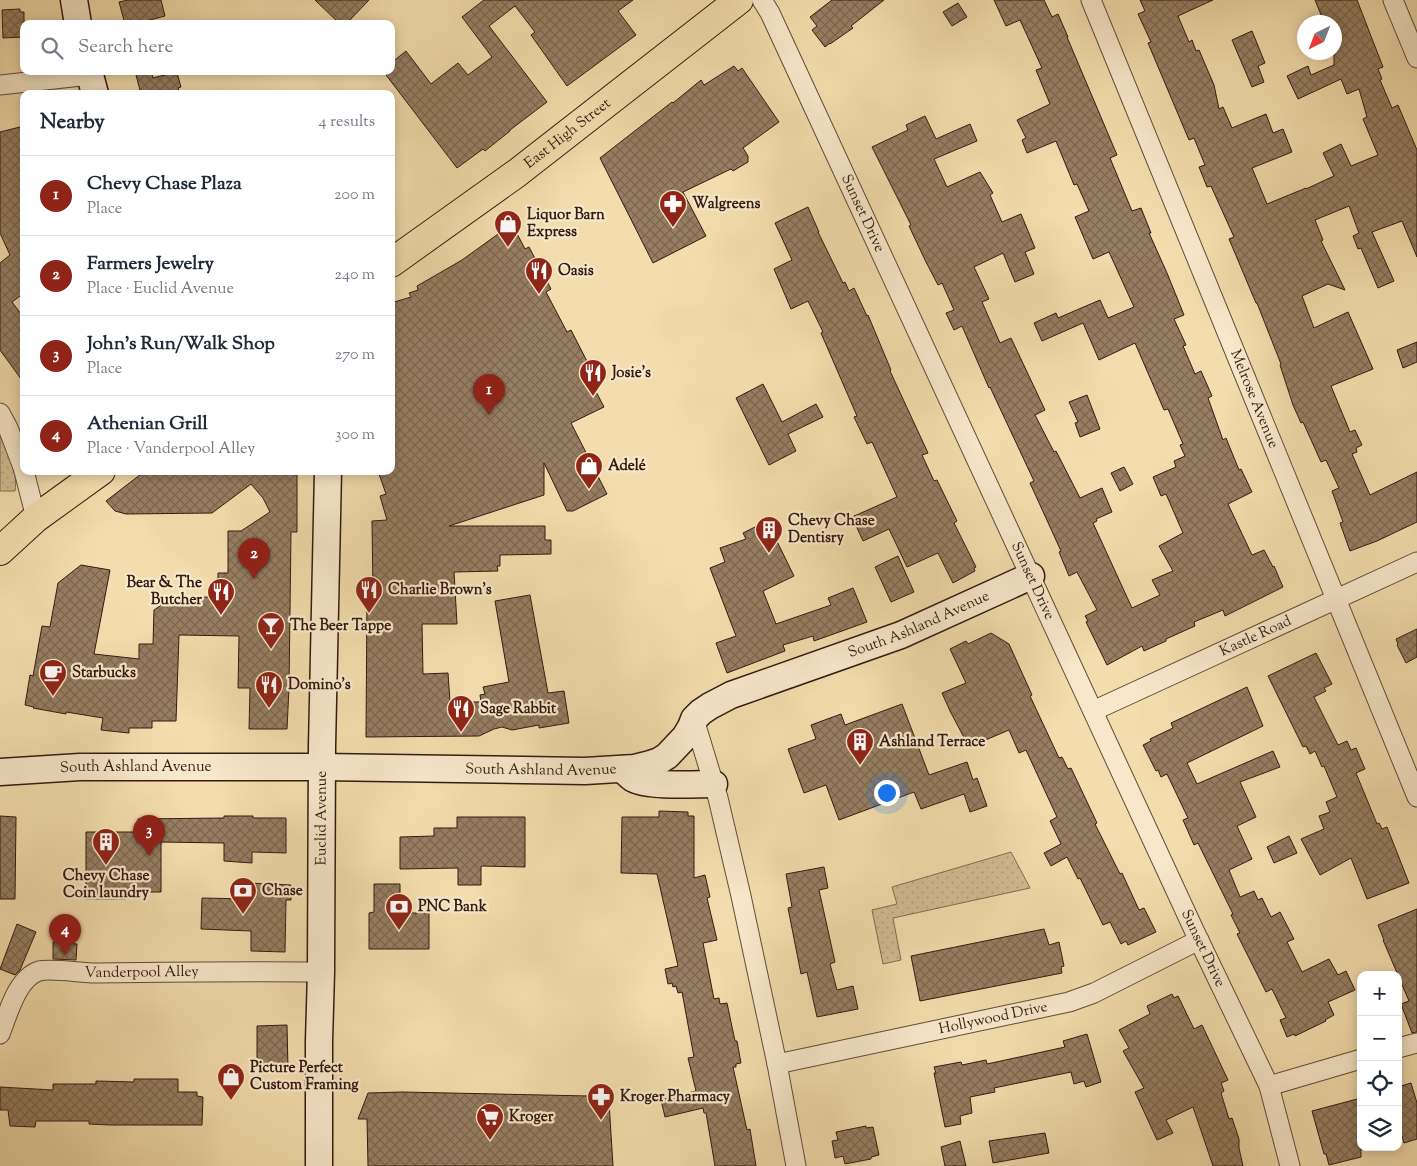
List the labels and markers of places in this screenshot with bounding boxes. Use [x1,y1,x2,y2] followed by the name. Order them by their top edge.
[658,189,688,228] pharmacy icon: Walgreens
[692,194,761,215] place label: Walgreens
[527,205,605,243] place label: Liquor Barn Express
[493,209,523,248] shop icon: Liquor Barn Express
[524,256,554,295] restaurant icon: Oasis
[558,261,594,282] place label: Oasis
[578,358,608,397] restaurant icon: Josie's
[611,363,651,384] place label: Josie's
[473,374,505,415] pin: 1
[574,451,604,490] shop icon: Adelé
[608,456,646,477] place label: Adelé
[788,511,875,549] place label: Chevy Chase Dentisry
[754,515,784,554] building icon: Chevy Chase Dentisry
[238,538,270,579] pin: 2
[126,573,202,611] place label: Bear & The Butcher
[354,575,384,614] restaurant icon: Charlie Brown's
[206,577,236,616] restaurant icon: Bear & The Butcher
[388,580,492,601] place label: Charlie Brown's
[256,611,286,650] bar icon: The Beer Tappe
[290,616,391,637] place label: The Beer Tappe
[38,658,68,697] cafe icon: Starbucks
[72,663,136,684] place label: Starbucks
[254,670,284,709] restaurant icon: Domino's
[288,675,351,696] place label: Domino's
[446,694,476,733] restaurant icon: Sage Rabbit
[480,699,557,720] place label: Sage Rabbit
[845,727,875,766] building icon: Ashland Terrace
[879,732,985,753] place label: Ashland Terrace
[133,815,165,856] pin: 3
[91,827,121,866] building icon: Chevy Chase Coin laundry
[63,866,149,904] place label: Chevy Chase Coin laundry
[228,876,258,915] bank icon: Chase
[262,881,303,902] place label: Chase
[384,892,414,931] bank icon: PNC Bank
[418,897,488,918] place label: PNC Bank
[49,914,81,955] pin: 4
[250,1058,359,1096] place label: Picture Perfect Custom Framing
[216,1062,246,1101] shop icon: Picture Perfect Custom Framing
[586,1082,616,1121] pharmacy icon: Kroger Pharmacy
[620,1087,730,1108] place label: Kroger Pharmacy
[475,1102,505,1141] supermarket icon: Kroger
[509,1107,554,1128] place label: Kroger

